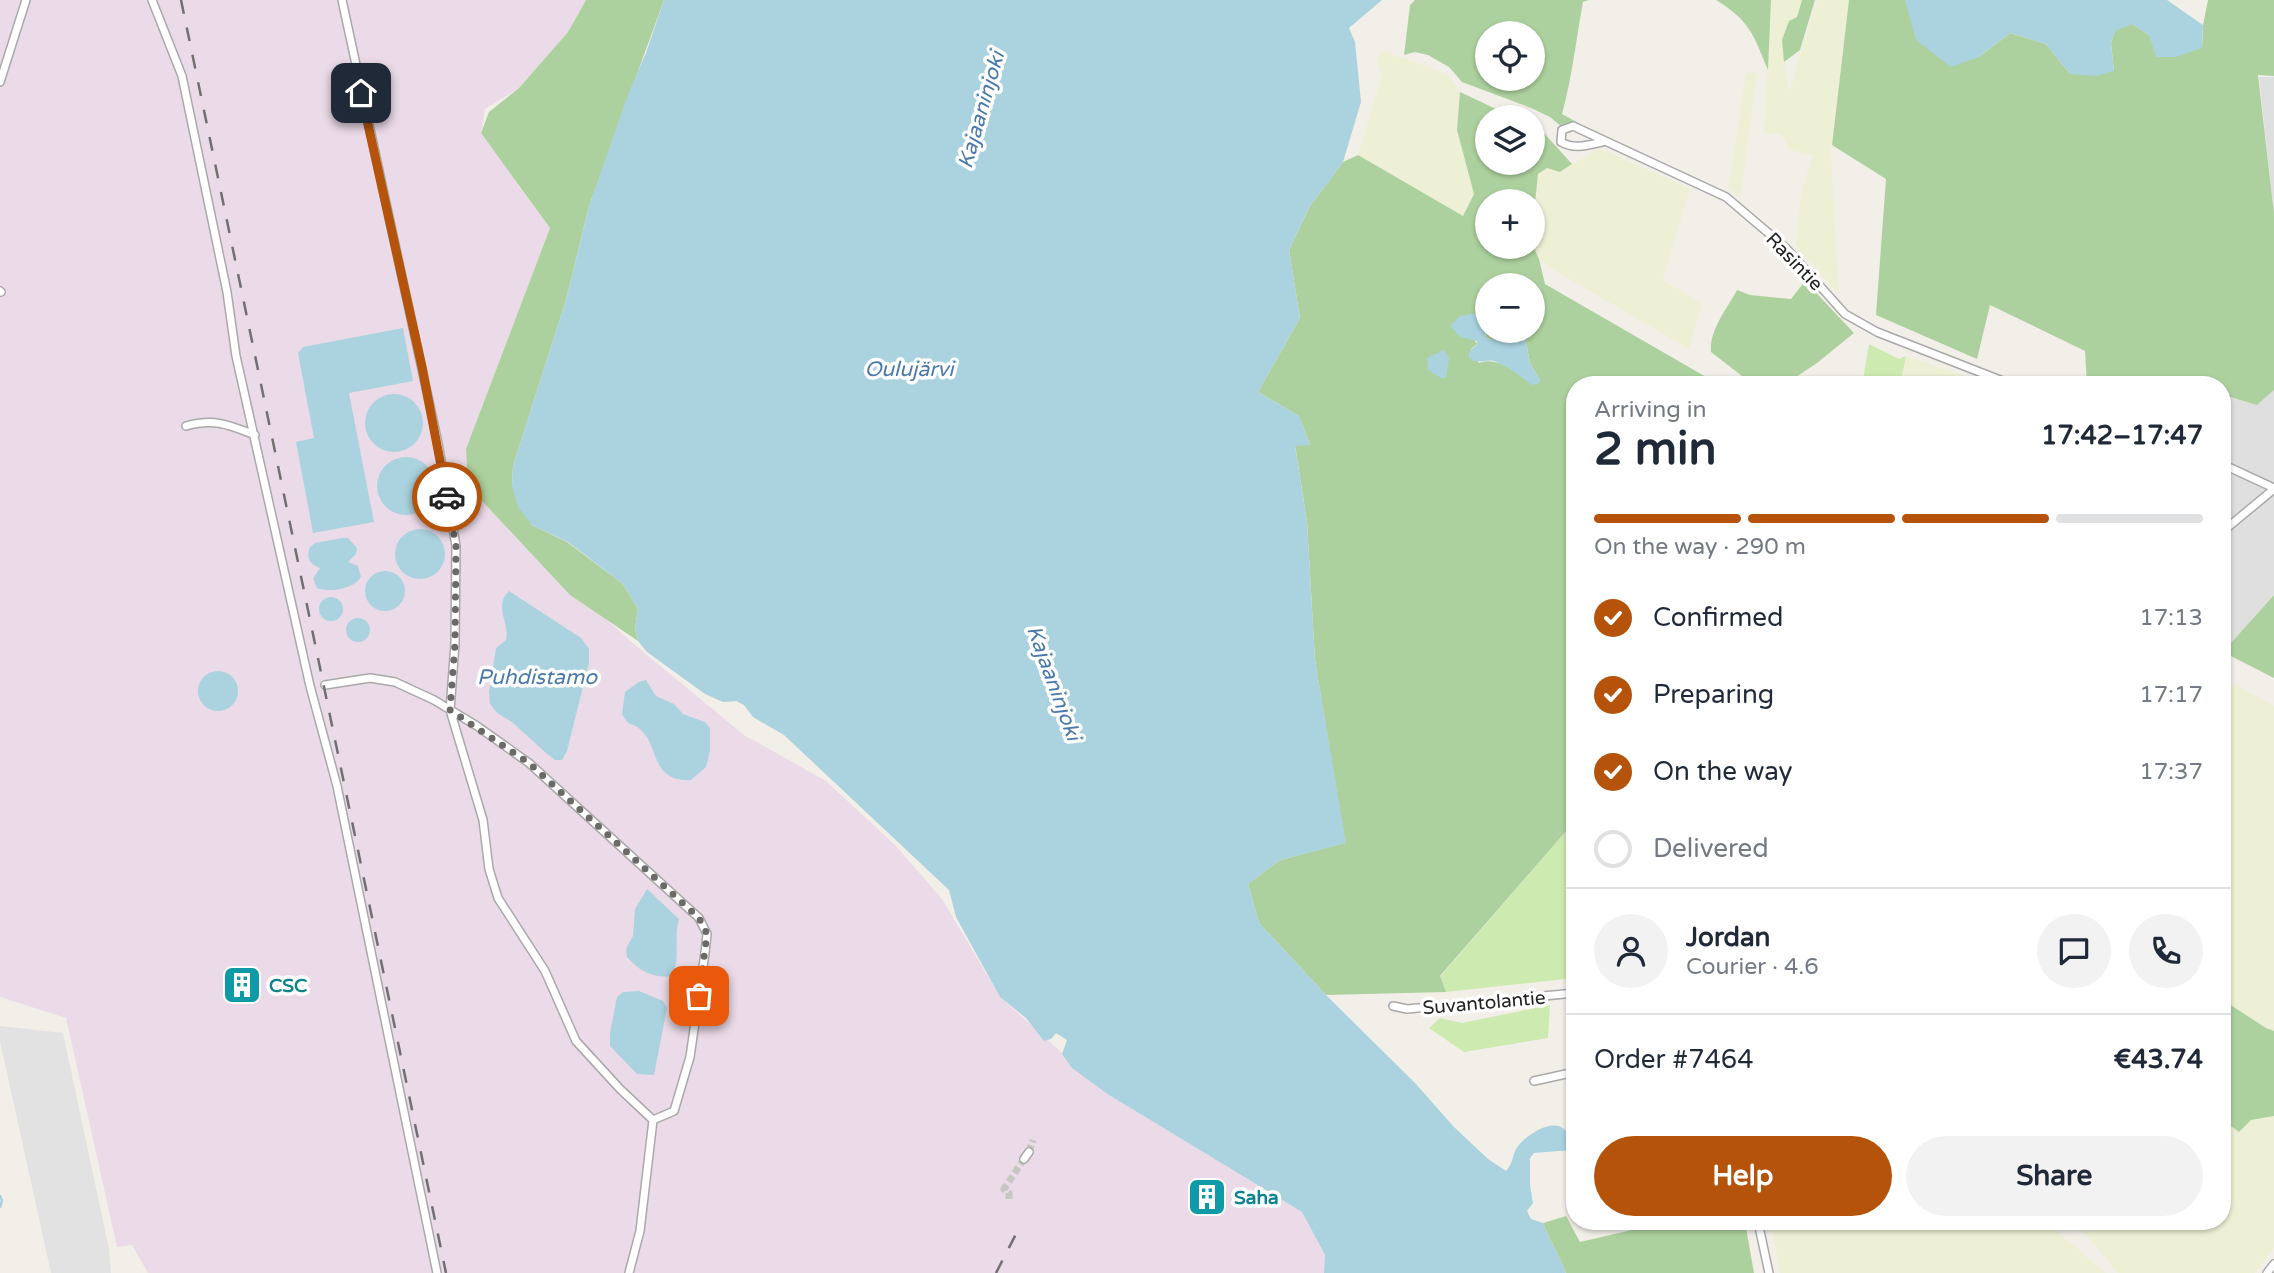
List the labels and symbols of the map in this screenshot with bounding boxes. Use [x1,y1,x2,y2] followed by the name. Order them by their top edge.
[953,46,1011,171] water label: Kajaaninjoki
[331,63,391,123] pin
[1761,228,1827,295] street label: Rasintie
[864,357,956,382] water label: Oulujärvi
[412,462,482,532] courier
[1021,622,1087,747] water label: Kajaaninjoki
[477,665,598,690] water label: Puhdistamo
[221,964,263,1006] building icon: CSC
[669,966,729,1026] pin
[269,975,307,997] place label: CSC
[1422,987,1546,1019] street label: Suvantolantie
[1186,1176,1228,1218] building icon: Saha
[1234,1187,1279,1209] place label: Saha

